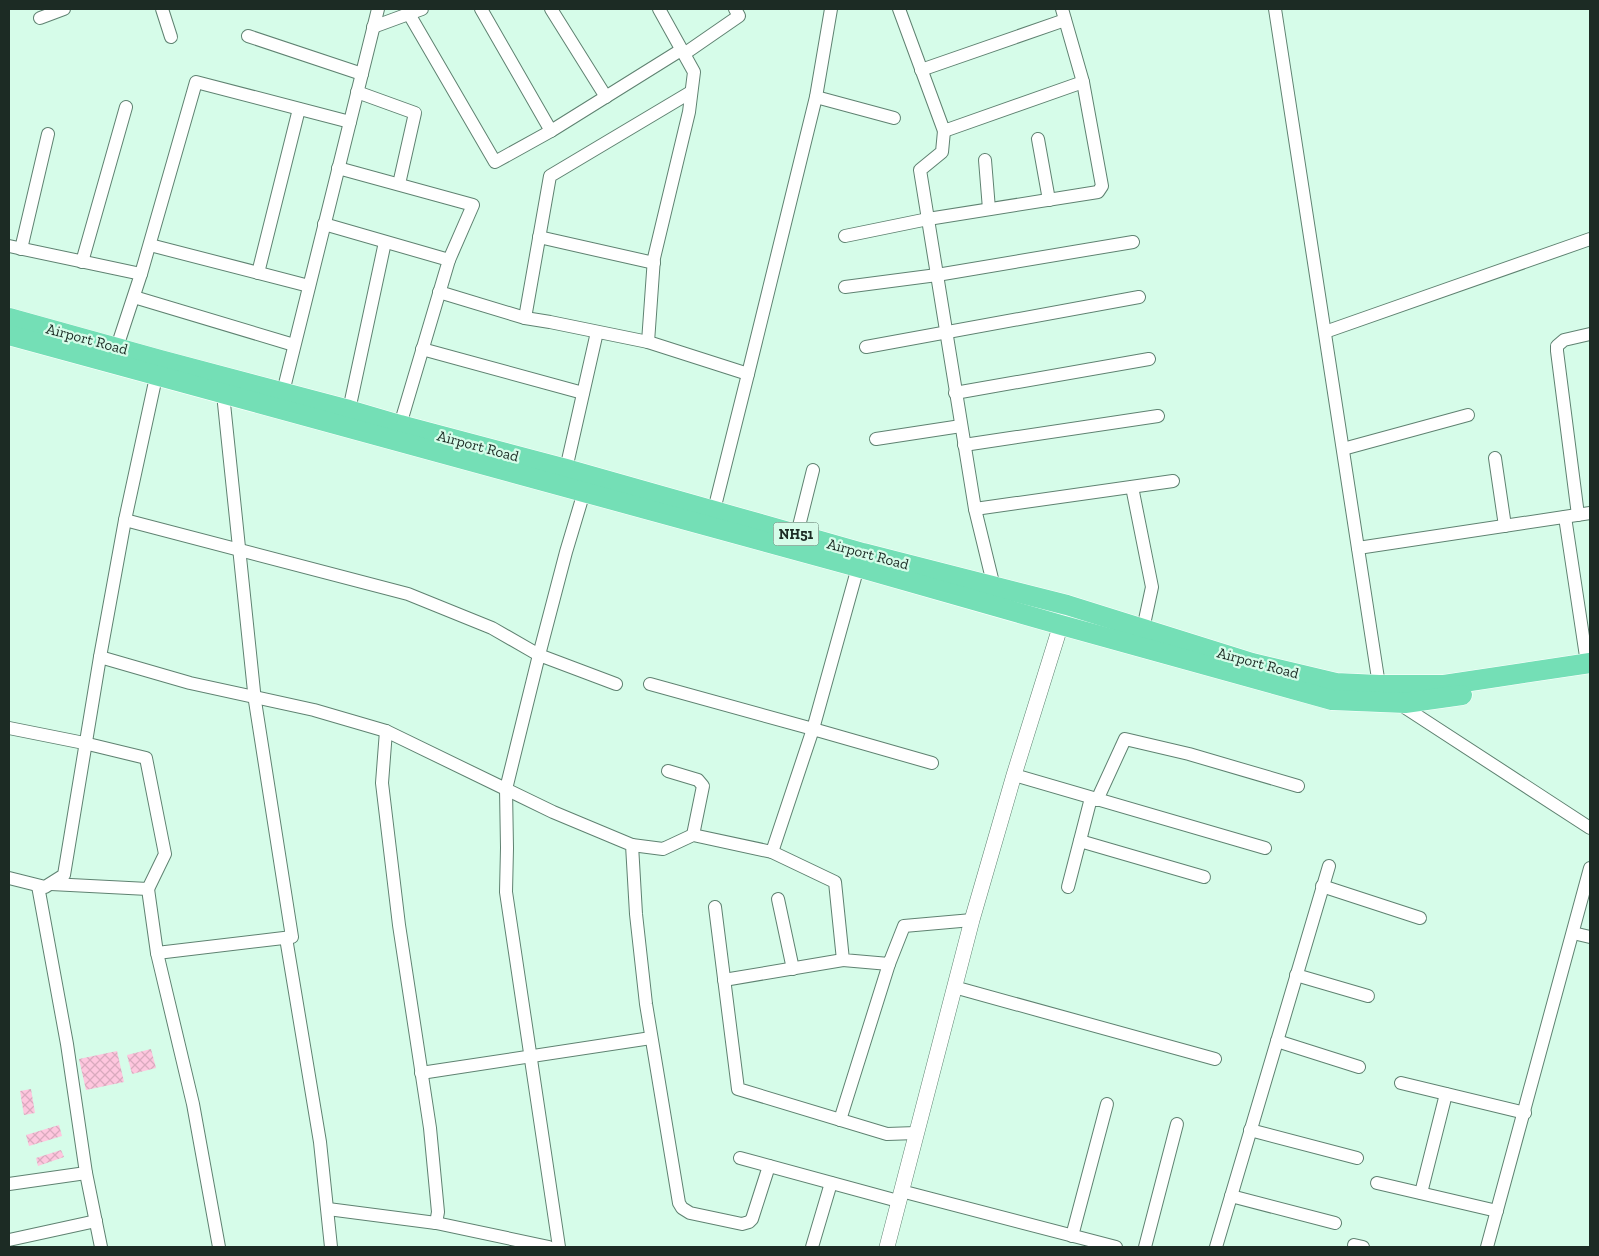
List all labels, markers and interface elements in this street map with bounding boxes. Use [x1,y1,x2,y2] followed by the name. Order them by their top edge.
[44,319,130,359] street label: Airport Road
[435,426,521,466] street label: Airport Road
[774,522,818,546] road number: NH51
[825,534,911,574] street label: Airport Road
[1215,643,1301,683] street label: Airport Road

